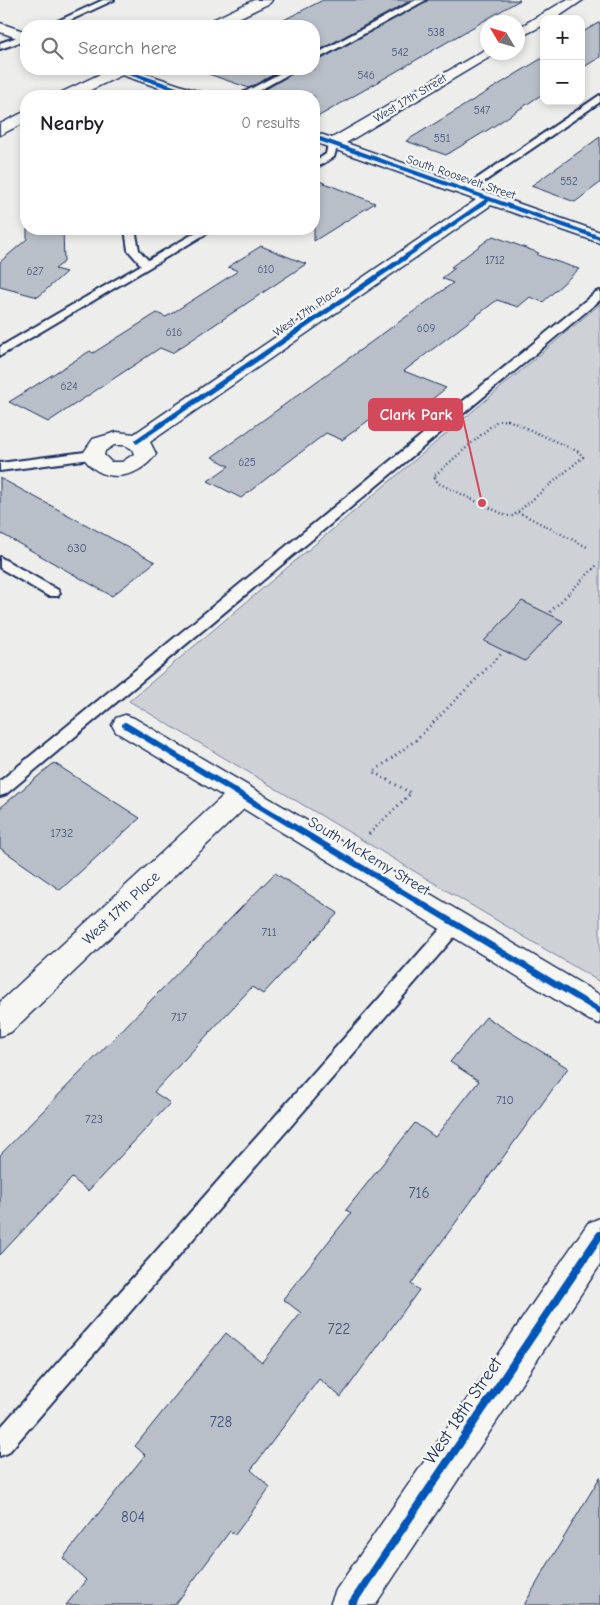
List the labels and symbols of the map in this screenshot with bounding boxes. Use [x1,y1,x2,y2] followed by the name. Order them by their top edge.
[480,15,525,60] north arrow
[427,26,445,39] house number: 538
[391,46,409,59] house number: 542
[357,69,375,82] house number: 546
[371,70,449,125] street label: West 17th Street
[474,104,490,117] house number: 547
[434,132,450,145] house number: 551
[405,152,518,202] street label: South Roosevelt Street
[560,175,578,188] house number: 552
[485,254,505,267] house number: 1712
[257,263,275,276] house number: 610
[27,265,43,278] house number: 627
[270,282,344,340] street label: West 17th Place
[417,322,435,335] house number: 609
[166,326,182,339] house number: 616
[61,380,77,393] house number: 624
[369,399,462,430] callout: Clark Park
[380,406,453,424] text: Clark Park
[238,456,256,469] house number: 625
[67,541,87,555] house number: 630
[305,813,434,900] street label: South McKemy Street
[51,826,73,840] house number: 1732
[78,867,164,949] street label: West 17th Place
[261,925,277,939] house number: 711
[171,1010,187,1024] house number: 717
[496,1093,514,1107] house number: 710
[85,1112,103,1126] house number: 723
[408,1184,430,1202] house number: 716
[328,1320,350,1338] house number: 722
[420,1353,507,1468] street label: West 18th Street
[210,1413,232,1431] house number: 728
[121,1508,145,1526] house number: 804

